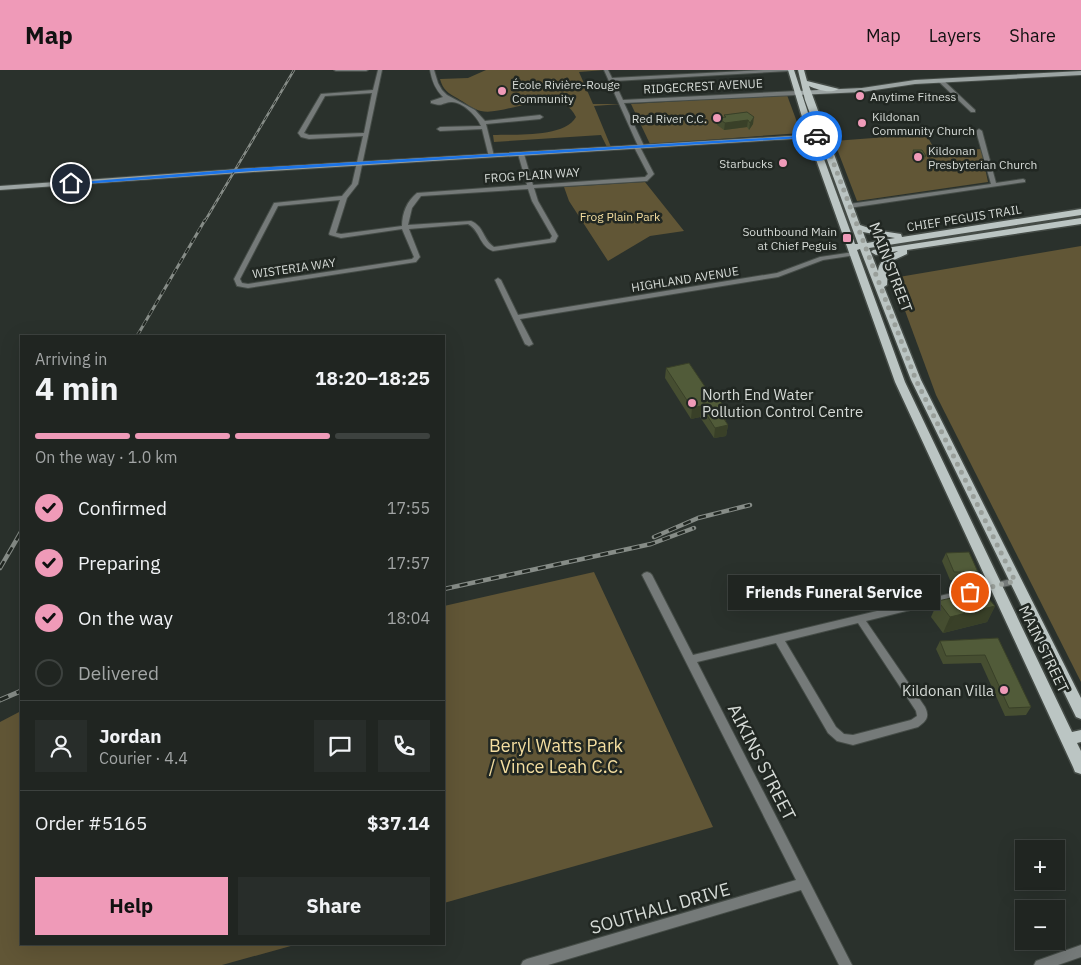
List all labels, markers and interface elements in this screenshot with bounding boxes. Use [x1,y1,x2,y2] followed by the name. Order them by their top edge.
[25,19,73,51] text: Map
[866,24,901,47] text: Map
[929,24,981,47] text: Layers
[1009,24,1056,47] text: Share
[643,75,763,97] street label: RIDGECREST AVENUE
[512,77,621,106] place label: École Rivière-Rouge Community
[496,85,508,97] marker: École Rivière-Rouge Community
[870,89,957,104] place label: Anytime Fitness
[854,90,866,102] marker: Anytime Fitness
[872,109,975,138] place label: Kildonan Community Church
[632,111,707,126] place label: Red River C.C.
[792,111,842,161] courier
[711,112,723,124] marker: Red River C.C.
[856,117,868,129] marker: Kildonan Community Church
[803,122,831,150] icon: car
[928,143,1037,172] place label: Kildonan Presbyterian Church
[912,151,924,163] marker: Kildonan Presbyterian Church
[719,156,773,171] place label: Starbucks
[777,157,789,169] marker: Starbucks
[50,162,92,204] pin
[484,164,580,186] street label: FROG PLAIN WAY
[57,169,85,197] icon: home
[906,202,1022,234] street label: CHIEF PEGUIS TRAIL
[580,209,661,224] park label: Frog Plain Park
[865,219,917,315] street label: MAIN STREET
[742,224,837,253] place label: Southbound Main at Chief Peguis
[841,232,853,244] marker: Southbound Main at Chief Peguis
[251,255,337,281] street label: WISTERIA WAY
[630,263,740,295] street label: HIGHLAND AVENUE
[35,349,107,369] text: Arriving in
[315,366,430,390] text: 18:20–18:25
[35,367,119,409] text: 4 min
[702,385,863,421] place label: North End Water Pollution Control Centre
[686,397,698,409] marker: North End Water Pollution Control Centre
[35,447,178,467] text: On the way · 1.0 km
[35,494,63,522] icon: check
[78,496,167,520] text: Confirmed
[387,498,430,518] text: 17:55
[35,549,63,577] icon: check
[78,551,160,575] text: Preparing
[387,553,430,573] text: 17:57
[949,571,991,613] pin
[728,574,940,610] callout: Friends Funeral Service
[956,578,984,606] icon: bag
[746,582,922,602] text: Friends Funeral Service
[1015,602,1073,696] street label: MAIN STREET
[35,604,63,632] icon: check
[78,606,173,630] text: On the way
[387,608,430,628] text: 18:04
[78,661,159,685] text: Delivered
[902,681,994,700] place label: Kildonan Villa
[998,684,1010,696] marker: Kildonan Villa
[723,700,801,824] street label: AIKINS STREET
[35,720,87,772] button: person
[314,720,366,772] button: chat
[378,720,430,772] button: phone
[99,724,162,748] text: Jordan
[489,734,623,778] park label: Beryl Watts Park / Vince Leah C.C.
[99,748,188,768] text: Courier · 4.4
[35,811,147,835] text: Order #5165
[367,811,430,835] text: $37.14
[1015,840,1065,950] map controls
[1015,840,1065,890] button: +
[35,877,228,935] button: Help
[238,877,430,935] button: Share
[587,877,733,939] street label: SOUTHALL DRIVE
[1015,900,1065,950] button: −

